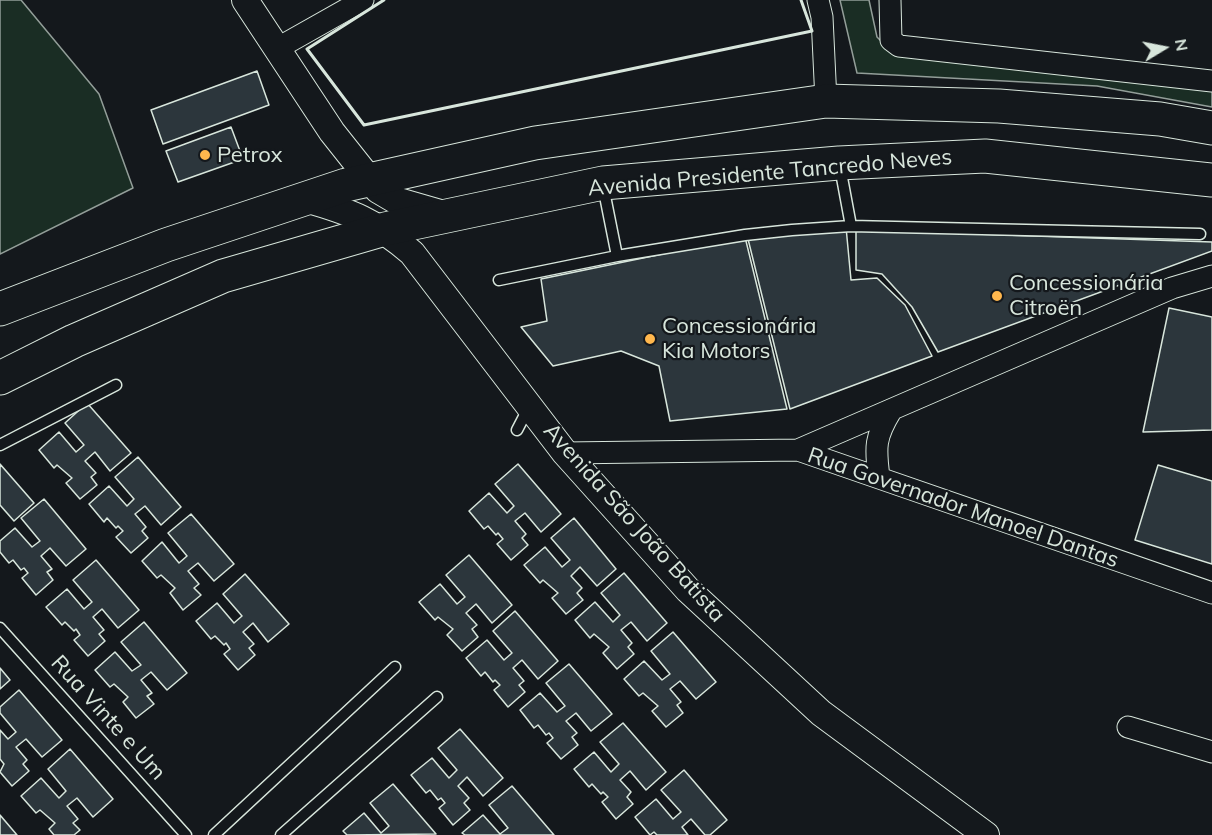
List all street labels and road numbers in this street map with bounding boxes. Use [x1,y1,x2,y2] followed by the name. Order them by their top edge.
[587,144,953,202] street label: Avenida Presidente Tancredo Neves
[538,418,730,628] street label: Avenida São João Batista
[804,442,1122,574] street label: Rua Governador Manoel Dantas
[45,650,171,786] street label: Rua Vinte e Um

